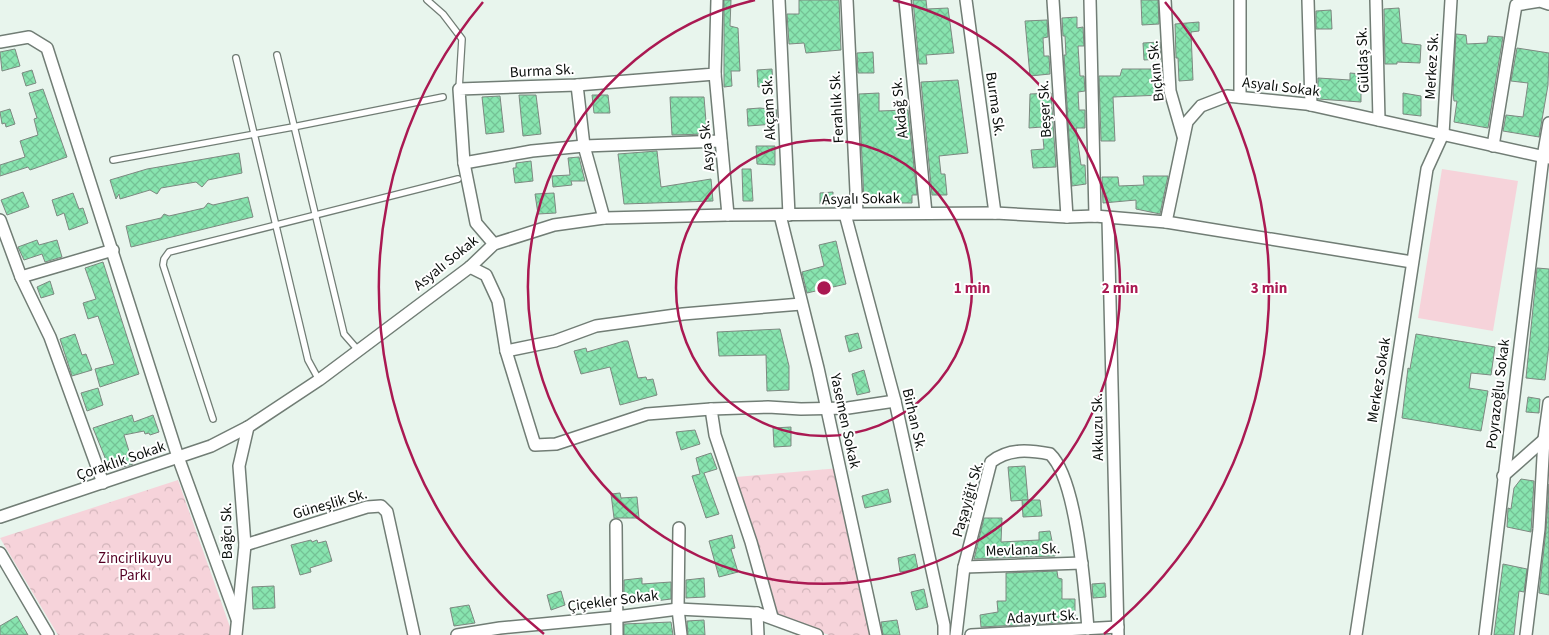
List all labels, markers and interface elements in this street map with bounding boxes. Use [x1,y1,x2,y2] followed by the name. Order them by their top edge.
[1351,27,1375,93] street label: Güldaş Sk.
[1420,32,1444,100] street label: Merkez Sk.
[1142,40,1170,102] street label: Bıçkın Sk.
[509,59,575,83] street label: Burma Sk.
[825,70,849,144] street label: Ferahlık Sk.
[980,71,1010,137] street label: Burma Sk.
[1241,72,1322,102] street label: Asyalı Sokak
[757,75,781,141] street label: Akçam Sk.
[886,77,914,139] street label: Akdağ Sk.
[1033,80,1057,138] street label: Beşer Sk.
[694,119,720,173] street label: Asya Sk.
[822,188,901,210] street label: Asyalı Sokak
[409,230,483,296] street label: Asyalı Sokak
[954,278,990,299] text: 1 min
[1102,278,1138,299] text: 2 min
[1251,278,1287,299] text: 3 min
[815,279,833,297] centre of rings
[1362,335,1396,424] street label: Merkez Sokak
[1481,337,1515,450] street label: Poyrazoğlu Sokak
[824,370,865,471] street label: Yasemen Sokak
[897,386,931,454] street label: Birhan Sk.
[1087,393,1109,461] street label: Akkuzu Sk.
[74,436,169,486] street label: Çoraklık Sokak
[947,458,989,540] street label: Paşayiğit Sk.
[290,483,370,525] street label: Güneşlik Sk.
[216,503,238,559] street label: Bağcı Sk.
[985,538,1061,562] street label: Mevlana Sk.
[98,548,172,586] park label: Zincirlikuyu Parkı
[566,585,660,617] street label: Çiçekler Sokak
[1007,605,1079,629] street label: Adayurt Sk.

